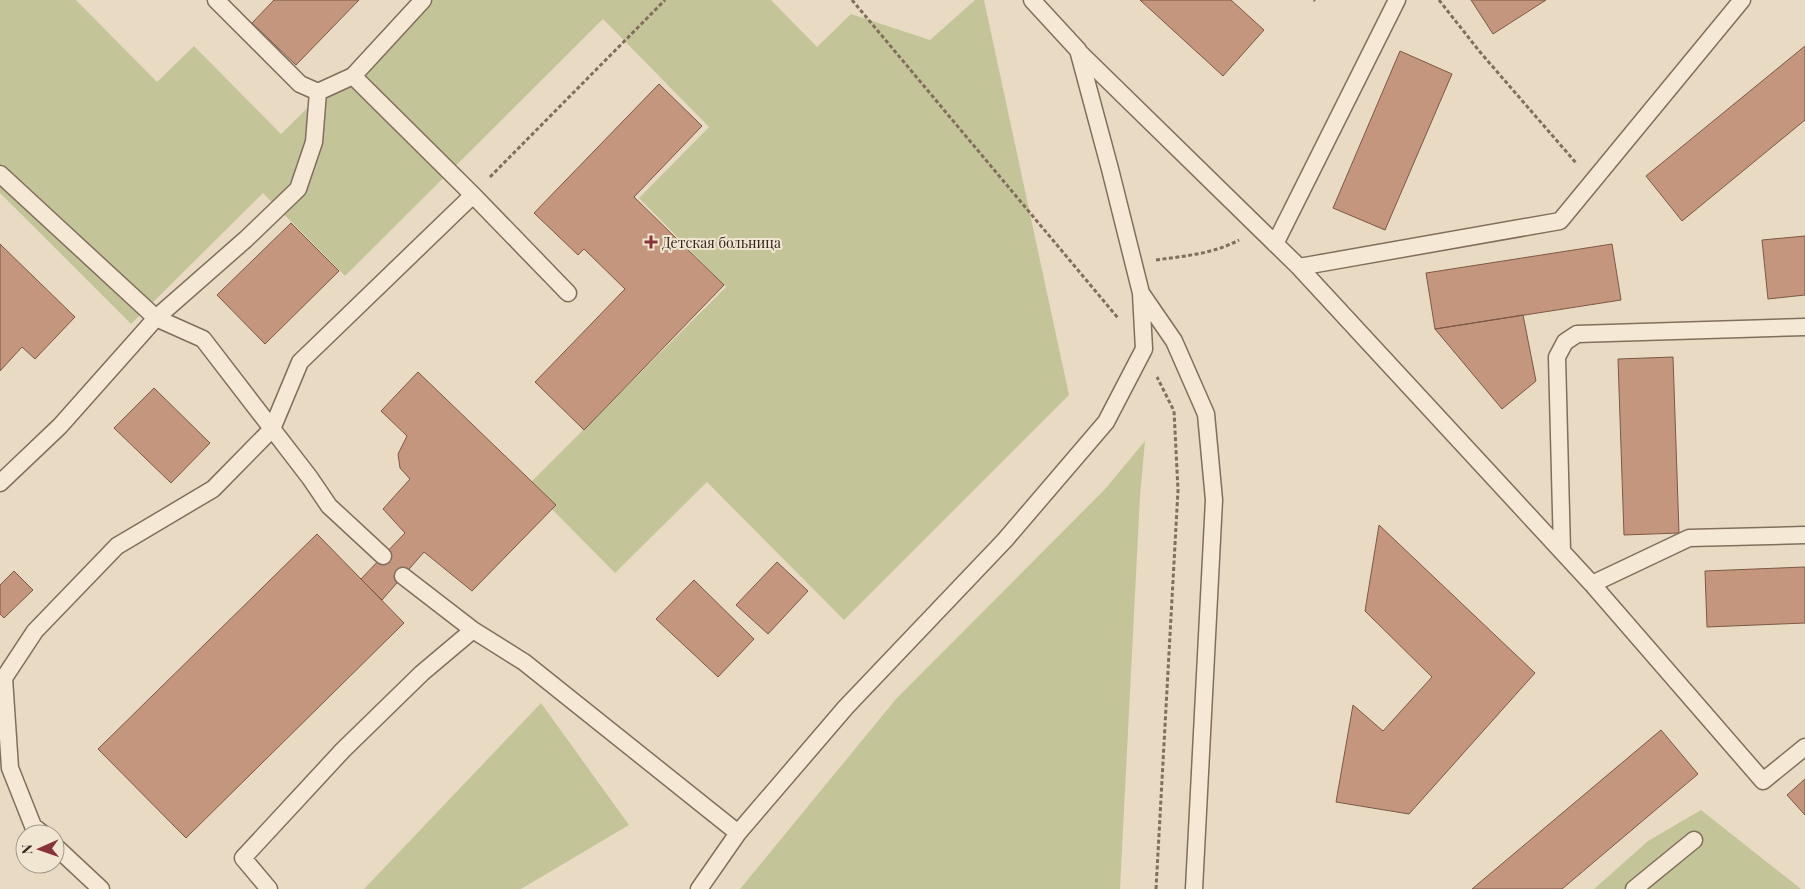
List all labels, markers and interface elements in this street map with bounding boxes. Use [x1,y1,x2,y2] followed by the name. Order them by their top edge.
[662,233,781,252] place label: Детская больница
[644,235,658,249] marker: Детская больница
[15,824,65,874] north arrow
[17,844,36,855] text: N

